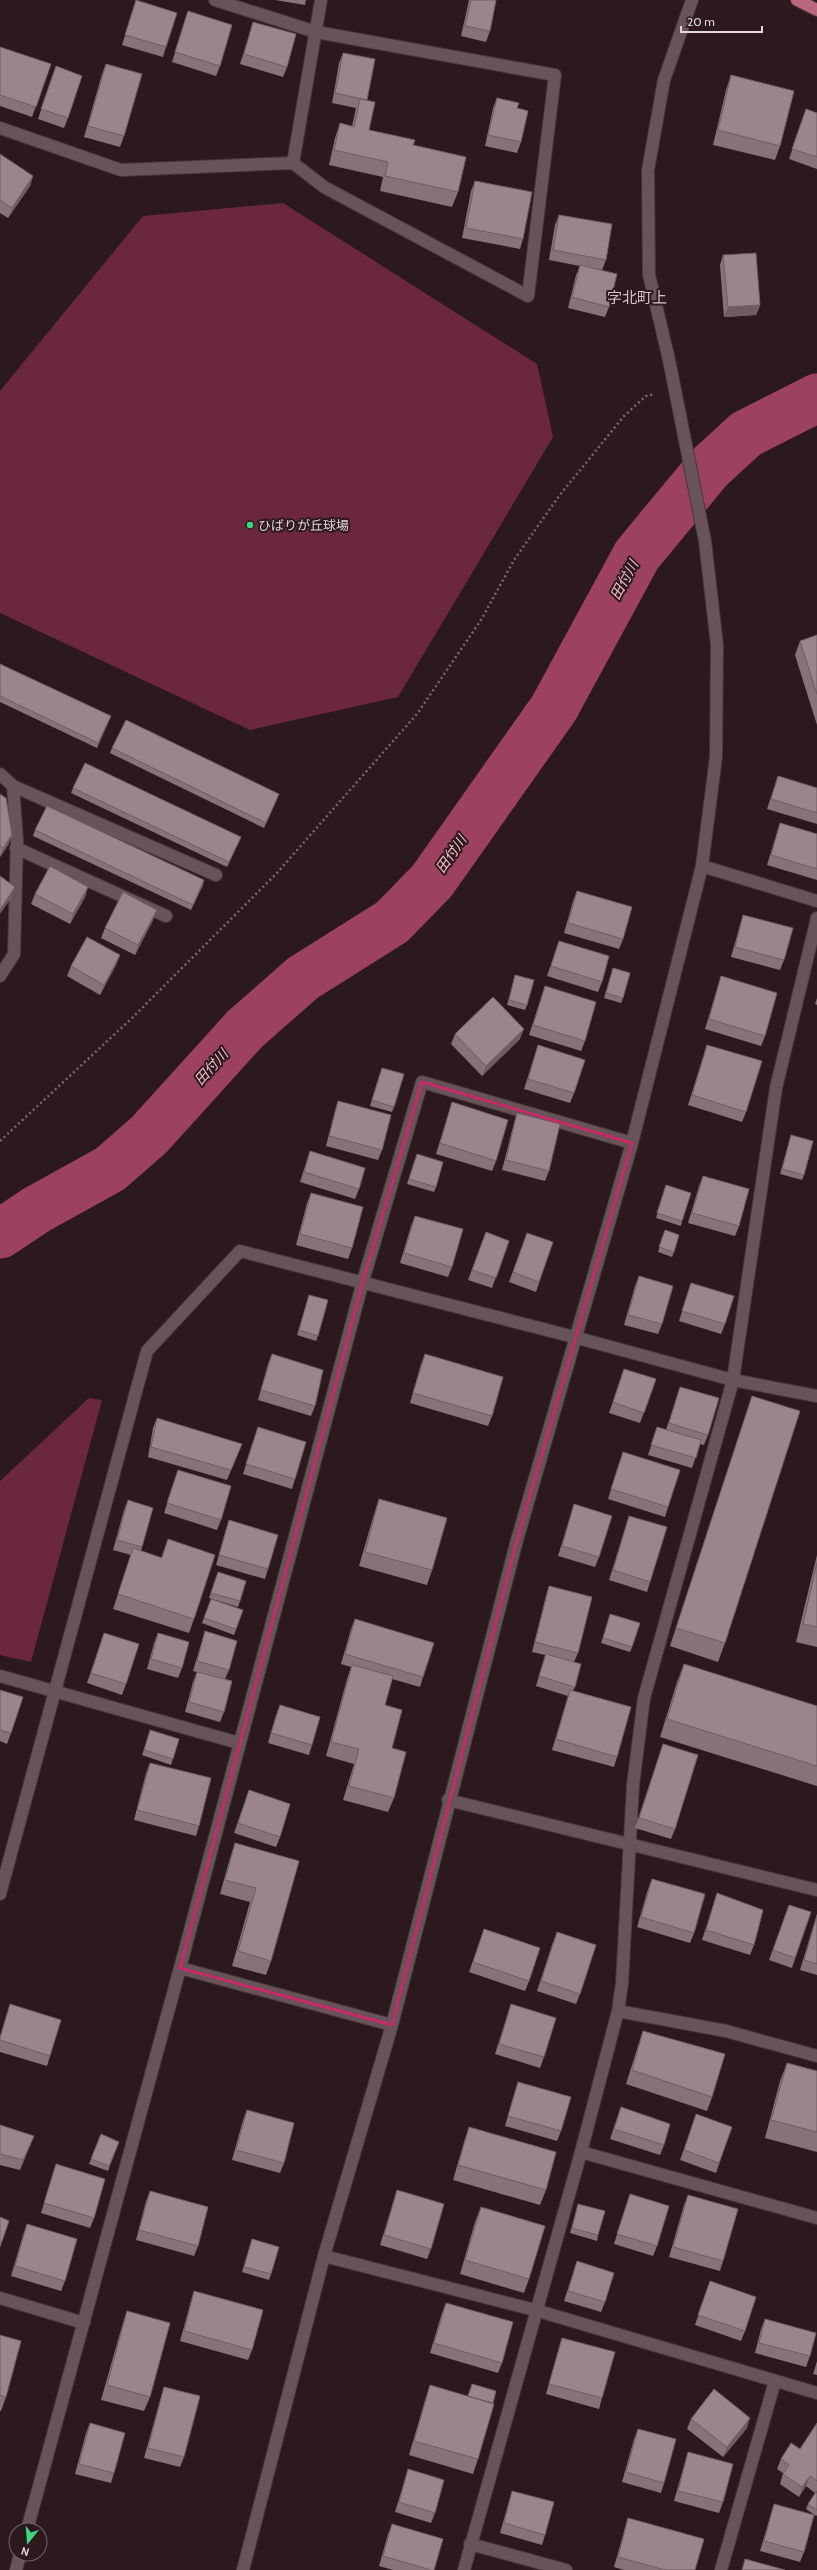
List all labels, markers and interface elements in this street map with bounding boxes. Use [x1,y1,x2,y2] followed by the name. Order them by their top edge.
[681,8,762,34] scale bar
[687,14,715,29] text: 20 m
[607,289,667,307] district label: 字北町上
[258,517,349,533] place label: ひばりが丘球場
[245,520,255,530] marker: ひばりが丘球場
[606,556,643,603] water label: 田付川
[432,830,472,876] water label: 田付川
[190,1044,233,1089] water label: 田付川
[8,2522,48,2562] north arrow
[19,2544,31,2559] text: N

